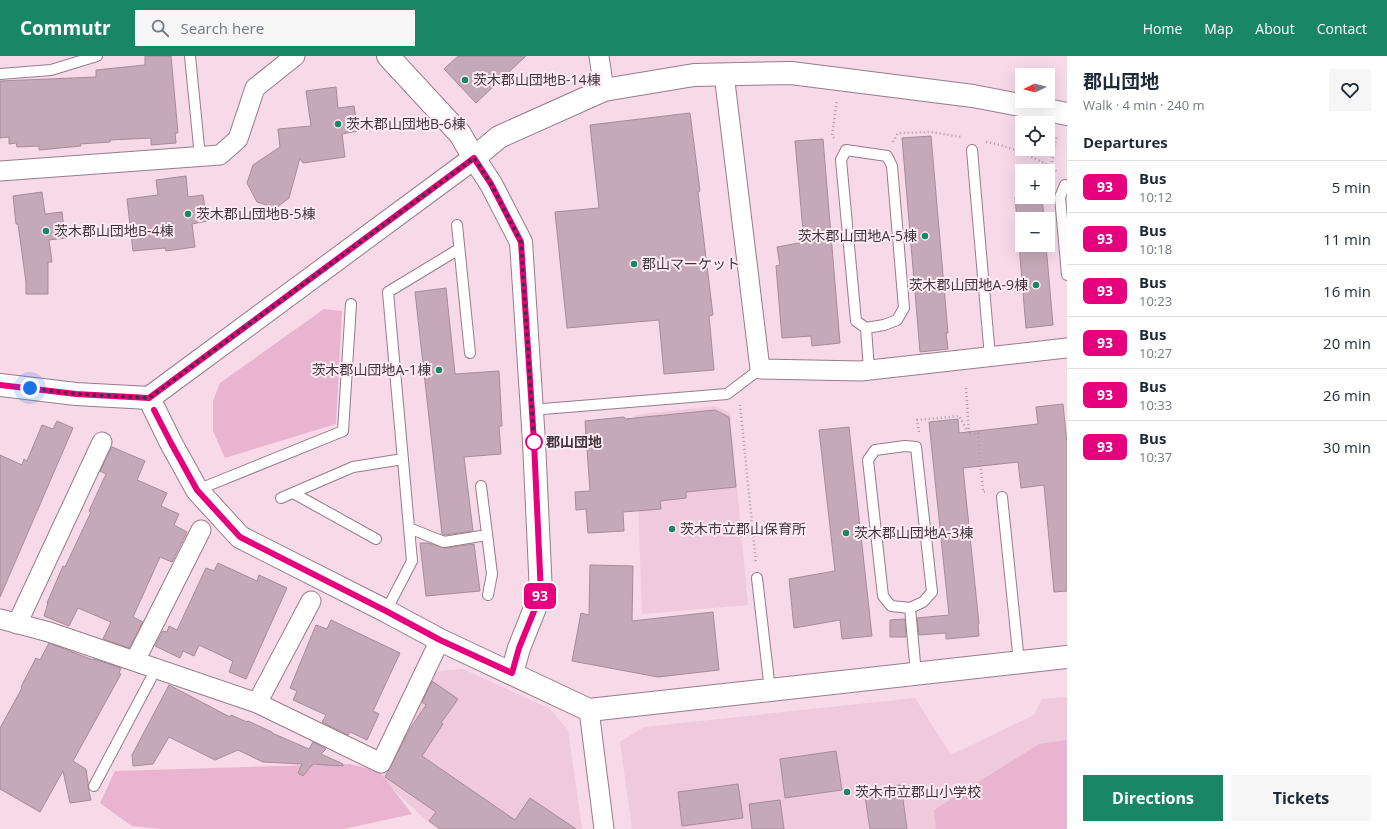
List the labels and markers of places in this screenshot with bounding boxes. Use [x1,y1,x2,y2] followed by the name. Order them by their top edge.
[473,70,601,89] place label: 茨木郡山団地B-14棟
[460,75,470,85] marker: 茨木郡山団地B-14棟
[346,114,466,133] place label: 茨木郡山団地B-6棟
[333,119,343,129] marker: 茨木郡山団地B-6棟
[196,204,316,223] place label: 茨木郡山団地B-5棟
[183,209,193,219] marker: 茨木郡山団地B-5棟
[54,221,174,240] place label: 茨木郡山団地B-4棟
[41,226,51,236] marker: 茨木郡山団地B-4棟
[798,226,917,245] place label: 茨木郡山団地A-5棟
[920,231,930,241] marker: 茨木郡山団地A-5棟
[642,254,740,273] place label: 郡山マーケット
[629,259,639,269] marker: 郡山マーケット
[909,275,1028,294] place label: 茨木郡山団地A-9棟
[1031,280,1041,290] marker: 茨木郡山団地A-9棟
[312,360,431,379] place label: 茨木郡山団地A-1棟
[434,365,444,375] marker: 茨木郡山団地A-1棟
[546,432,602,451] place label: 郡山団地
[525,433,543,451] marker: 郡山団地
[680,519,806,538] place label: 茨木市立郡山保育所
[854,523,973,542] place label: 茨木郡山団地A-3棟
[667,524,677,534] marker: 茨木市立郡山保育所
[841,528,851,538] marker: 茨木郡山団地A-3棟
[855,782,981,801] place label: 茨木市立郡山小学校
[842,787,852,797] marker: 茨木市立郡山小学校

